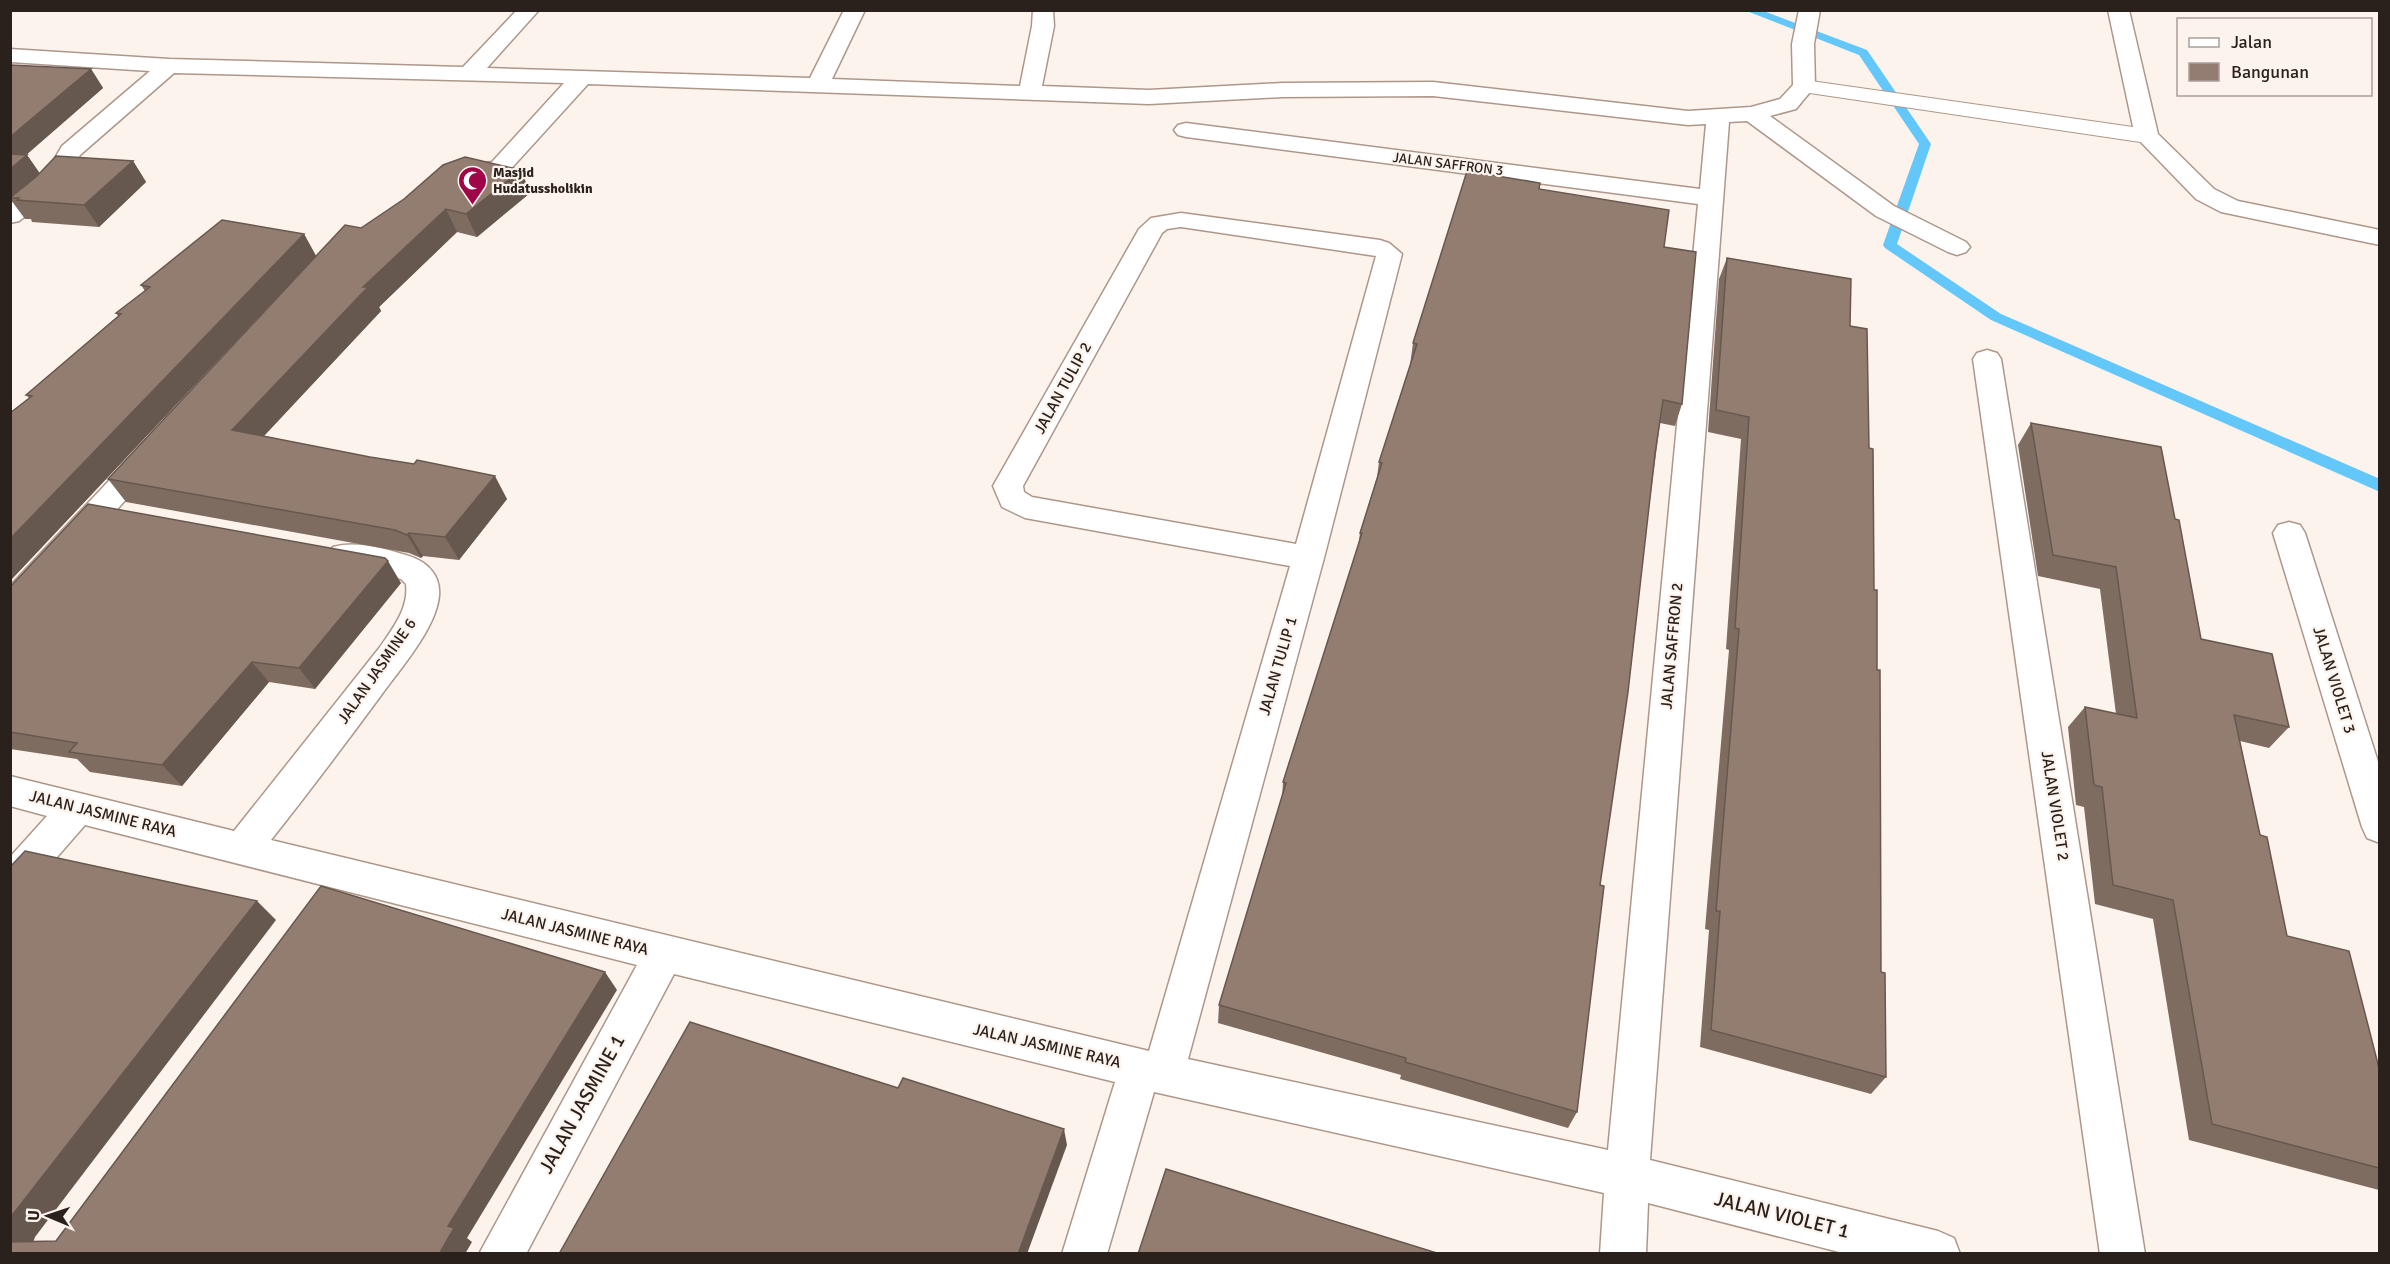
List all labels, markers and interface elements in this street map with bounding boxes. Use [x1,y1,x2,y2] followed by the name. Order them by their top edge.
[2177,18,2372,96] legend
[2231,31,2272,53] text: Jalan
[2231,61,2309,83] text: Bangunan
[1392,149,1504,179] street label: JALAN SAFFRON 3
[456,164,488,206] mosque icon: Masjid Hudatussholikin
[493,164,593,197] place label: Masjid Hudatussholikin
[1030,339,1096,437] street label: JALAN TULIP 2
[1656,582,1688,710] street label: JALAN SAFFRON 2
[333,614,421,728] street label: JALAN JASMINE 6
[1254,614,1302,718] street label: JALAN TULIP 1
[2308,624,2360,736] street label: JALAN VIOLET 3
[2036,750,2074,862] street label: JALAN VIOLET 2
[27,786,179,842] street label: JALAN JASMINE RAYA
[499,904,651,960] street label: JALAN JASMINE RAYA
[971,1019,1123,1073] street label: JALAN JASMINE RAYA
[533,1030,631,1178] street label: JALAN JASMINE 1
[18,1186,78,1246] north arrow
[1712,1186,1852,1244] street label: JALAN VIOLET 1
[24,1210,44,1221] text: U

